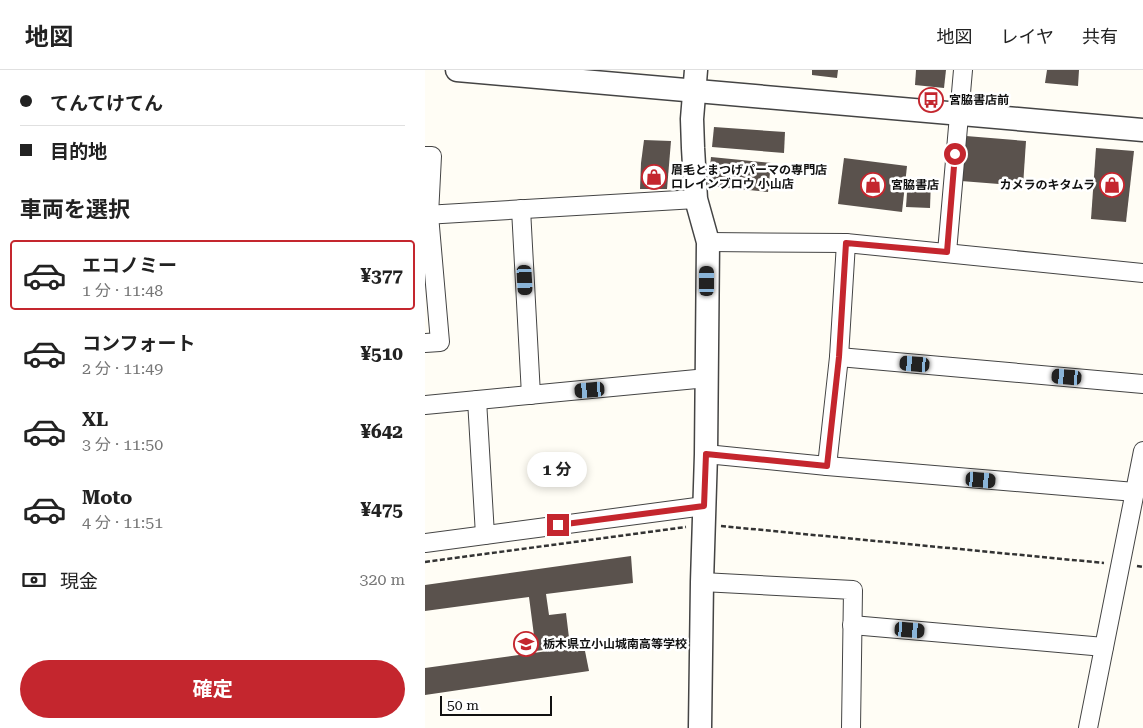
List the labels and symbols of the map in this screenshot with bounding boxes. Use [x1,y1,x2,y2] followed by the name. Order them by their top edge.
[918,87,944,113] bus stop icon: 宮脇書店前
[949,93,1009,107] place label: 宮脇書店前
[944,143,966,165] route start
[671,163,827,191] place label: 眉毛とまつげパーマの専門店 ロレインブロウ 小山店
[641,164,667,190] shop icon: 眉毛とまつげパーマの専門店 ロレインブロウ 小山店
[860,172,886,198] shop icon: 宮脇書店
[1099,172,1125,198] shop icon: カメラのキタムラ
[891,178,939,192] place label: 宮脇書店
[1000,178,1095,192] place label: カメラのキタムラ
[516,265,533,295] car
[699,266,714,296] car
[899,355,930,373] car
[1051,368,1082,386] car
[574,381,605,399] car
[528,452,588,488] callout: 1 分
[965,471,996,489] car
[547,514,569,536] route end
[894,621,925,639] car
[513,631,539,657] school or university icon: 栃木県立小山城南高等学校
[543,637,687,651] place label: 栃木県立小山城南高等学校
[440,693,553,716] scale bar

